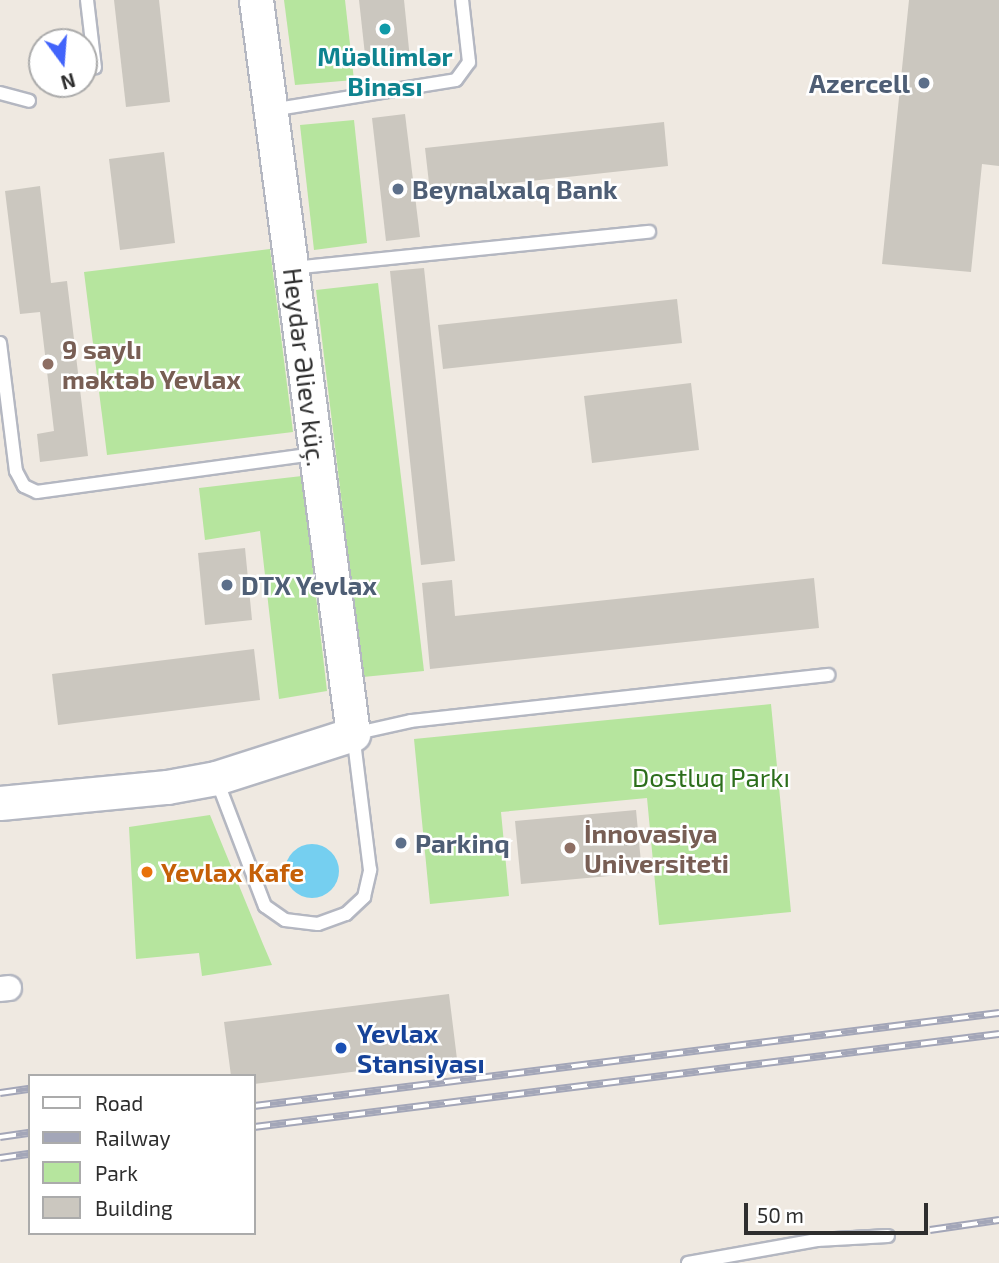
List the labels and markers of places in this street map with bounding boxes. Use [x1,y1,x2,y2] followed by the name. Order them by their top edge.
[377,21,393,37] marker: Müəllimlər Binası
[317,40,453,102] place label: Müəllimlər Binası
[809,67,910,99] place label: Azercell
[916,75,932,91] marker: Azercell
[412,173,618,205] place label: Beynalxalq Bank
[390,181,406,197] marker: Beynalxalq Bank
[62,333,242,394] place label: 9 saylı məktəb Yevlax
[40,356,56,372] marker: 9 saylı məktəb Yevlax
[241,569,378,601] place label: DTX Yevlax
[219,577,235,593] marker: DTX Yevlax
[584,817,729,878] place label: İnnovasiya Universiteti
[415,827,510,859] place label: Parkinq
[393,835,409,851] marker: Parkinq
[562,840,578,856] marker: İnnovasiya Universiteti
[161,856,304,888] place label: Yevlax Kafe
[139,864,155,880] marker: Yevlax Kafe
[357,1017,485,1078] place label: Yevlax Stansiyası
[331,1038,351,1058] marker: Yevlax Stansiyası

